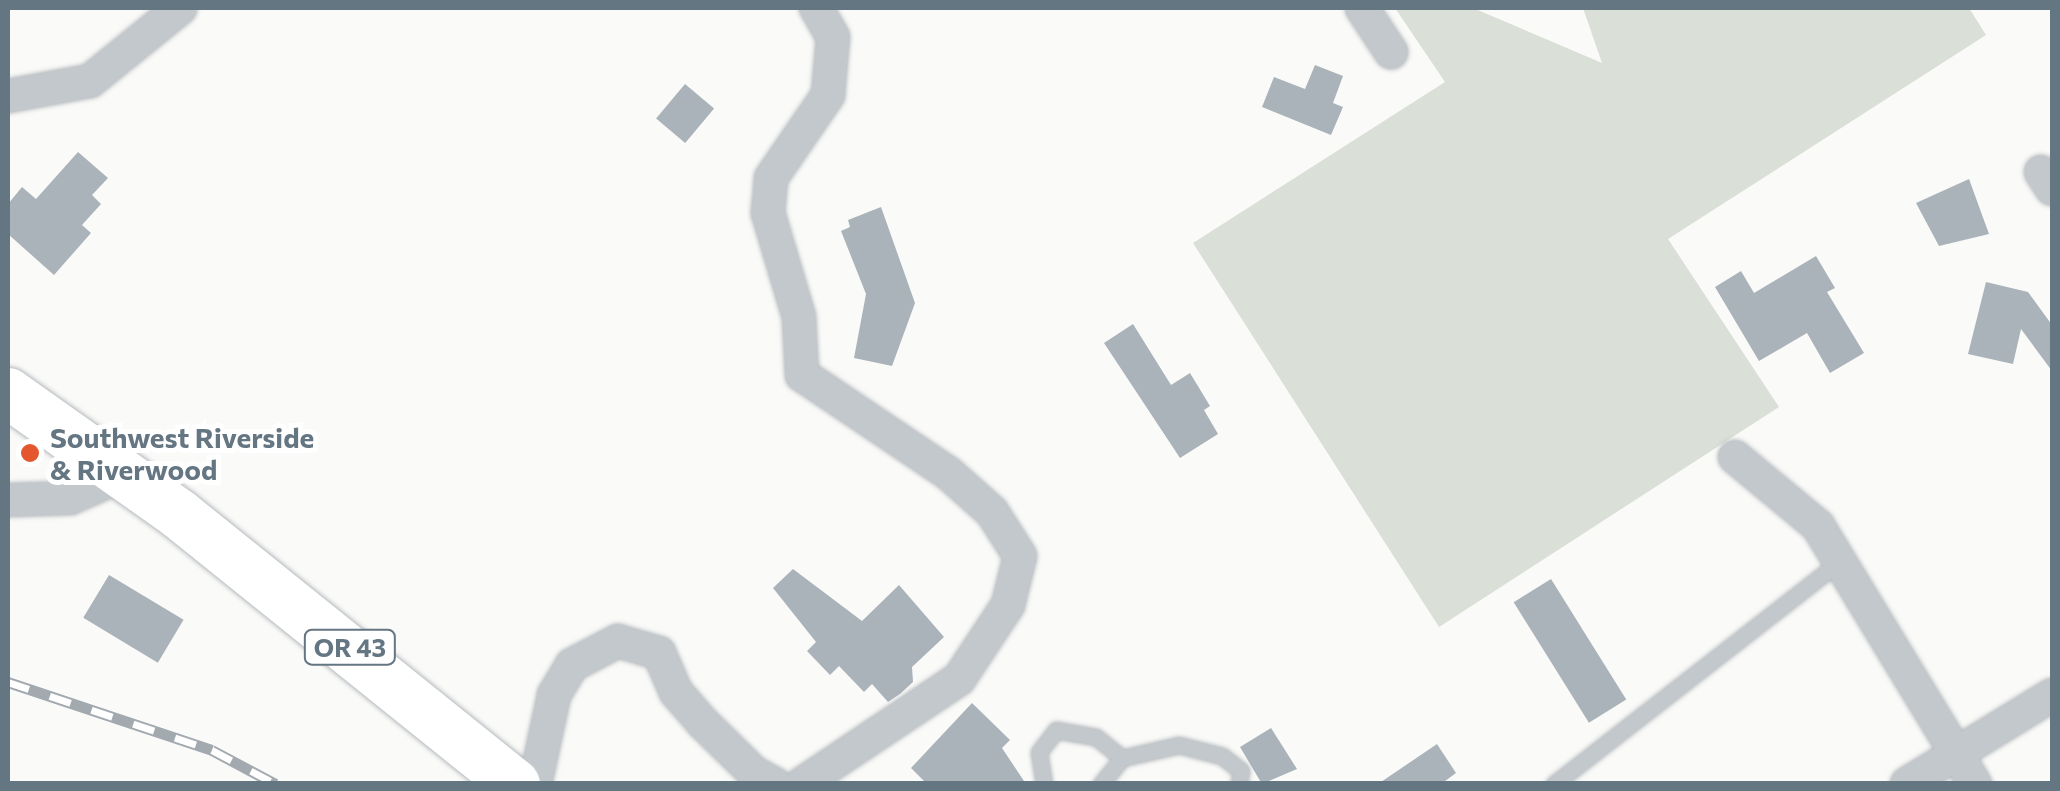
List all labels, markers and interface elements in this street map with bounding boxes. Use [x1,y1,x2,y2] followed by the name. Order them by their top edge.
[50,420,314,486] place label: Southwest Riverside & Riverwood
[19,442,41,464] marker: Southwest Riverside & Riverwood
[302,627,398,667] road number: OR 43

